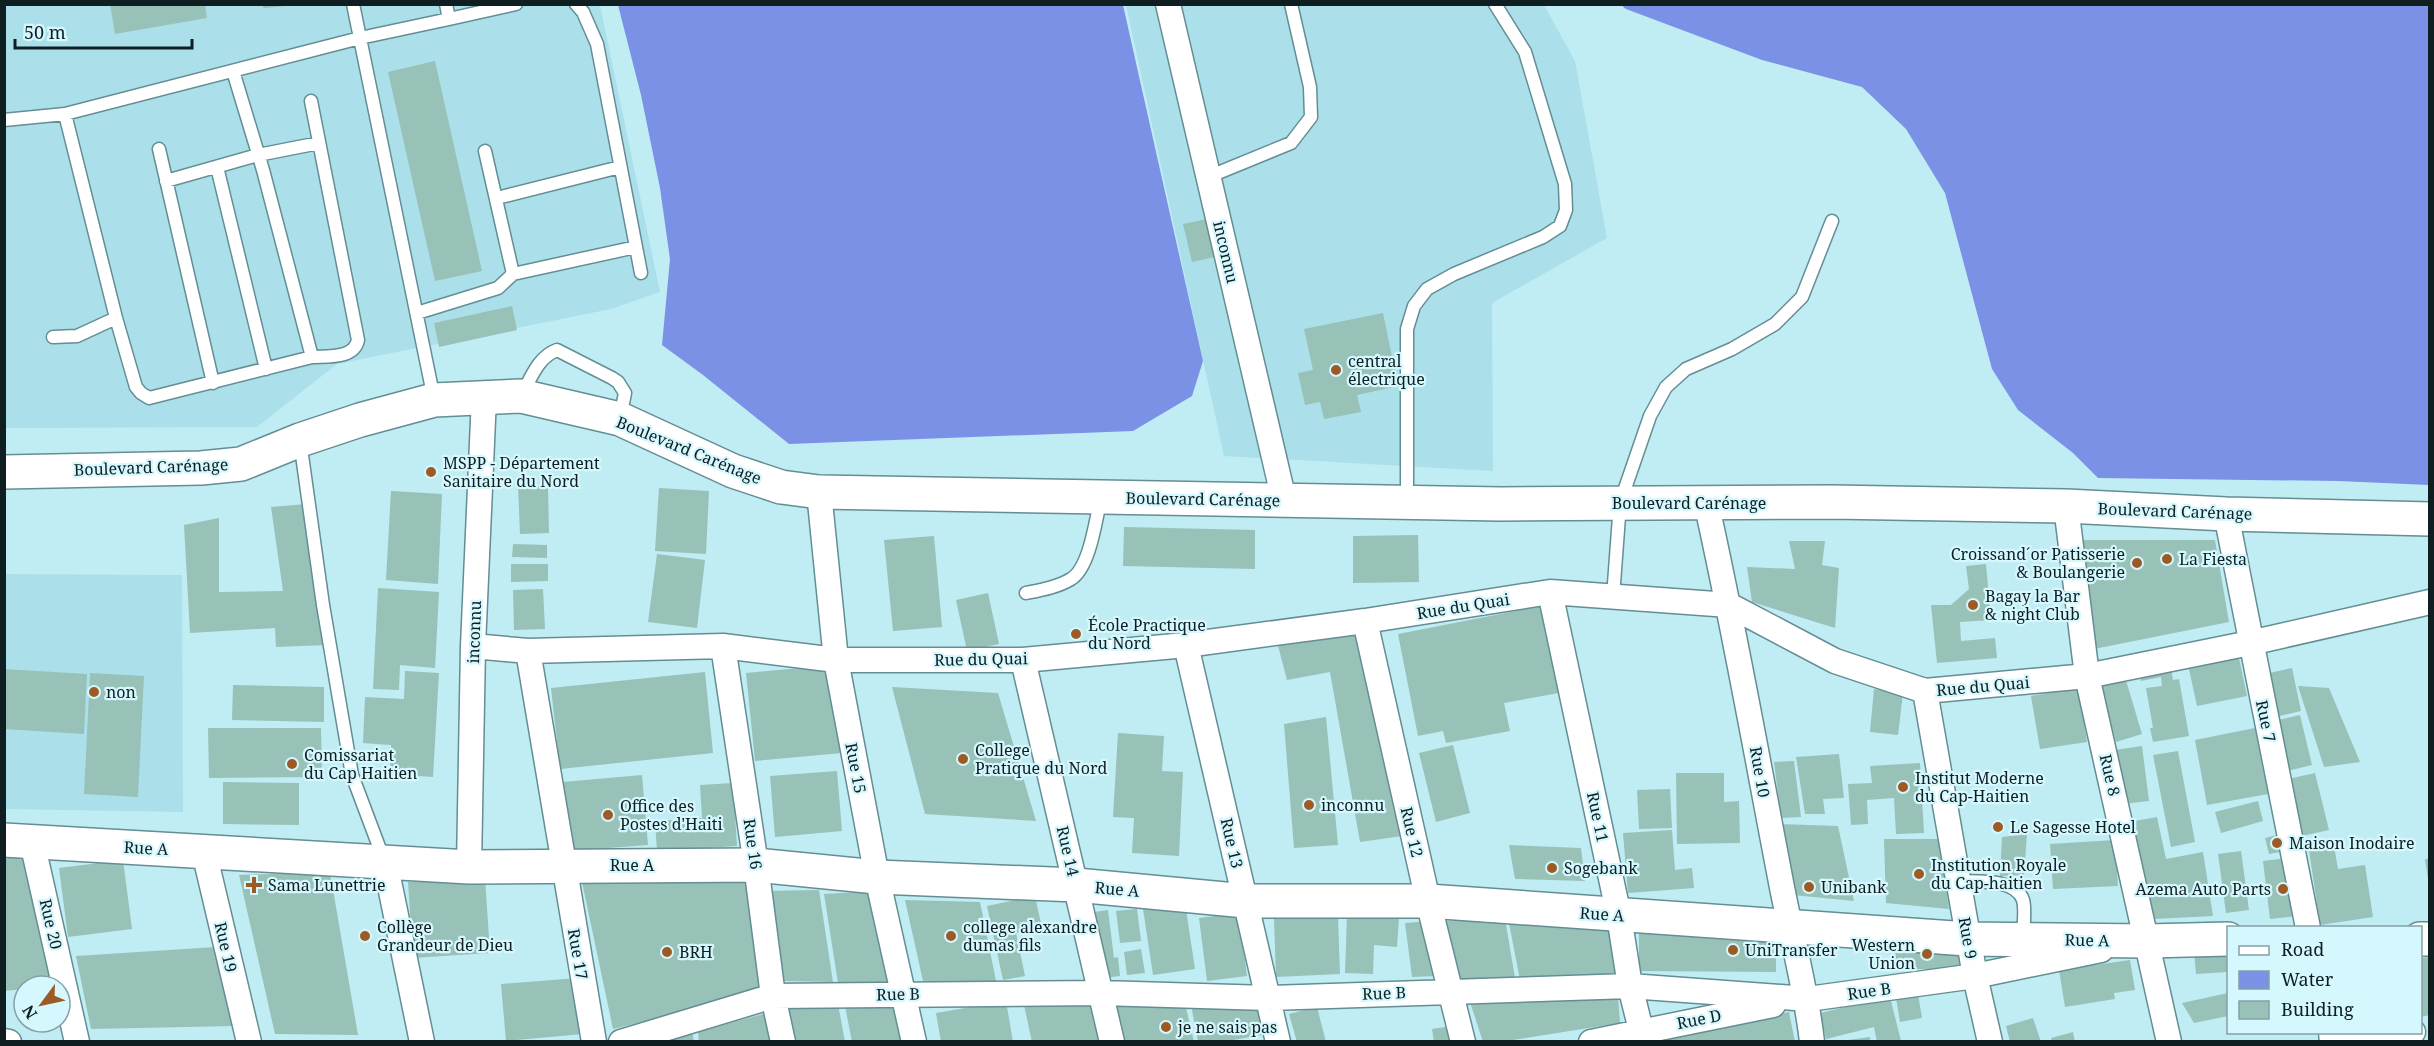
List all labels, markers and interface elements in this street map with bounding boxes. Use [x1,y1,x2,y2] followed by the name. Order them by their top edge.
[15,12,192,50] scale bar
[24,20,66,44] text: 50 m
[1208,219,1244,285] street label: inconnu
[1348,350,1425,390] place label: central électrique
[1329,363,1343,377] marker: central électrique
[613,411,765,489] street label: Boulevard Carénage
[443,452,600,492] place label: MSPP - Département Sanitaire du Nord
[73,453,229,481] street label: Boulevard Carénage
[424,465,438,479] marker: MSPP - Département Sanitaire du Nord
[1126,487,1280,511] street label: Boulevard Carénage
[1612,492,1766,514] street label: Boulevard Carénage
[2097,497,2253,525] street label: Boulevard Carénage
[1951,543,2125,583] place label: Croissand´or Patisserie & Boulangerie
[2179,548,2247,570] place label: La Fiesta
[2160,552,2174,566] marker: La Fiesta
[2130,556,2144,570] marker: Croissand´or Patisserie & Boulangerie
[1985,585,2081,625] place label: Bagay la Bar & night Club
[1415,588,1511,624] street label: Rue du Quai
[1966,598,1980,612] marker: Bagay la Bar & night Club
[462,600,486,664] street label: inconnu
[1088,614,1206,654] place label: École Practique du Nord
[1069,627,1083,641] marker: École Practique du Nord
[934,647,1028,671] street label: Rue du Quai
[1935,671,2031,701] street label: Rue du Quai
[106,681,136,703] place label: non
[87,685,101,699] marker: non
[2251,698,2281,744] street label: Rue 7
[975,739,1107,779] place label: College Pratique du Nord
[840,741,872,795] street label: Rue 15
[304,744,417,784] place label: Comissariat du Cap Haitien
[1745,745,1775,799] street label: Rue 10
[956,752,970,766] marker: College Pratique du Nord
[2095,752,2125,798] street label: Rue 8
[285,757,299,771] marker: Comissariat du Cap Haitien
[1915,767,2044,807] place label: Institut Moderne du Cap-Haitien
[1896,780,1910,794] marker: Institut Moderne du Cap-Haitien
[1582,790,1614,844] street label: Rue 11
[1321,794,1384,816] place label: inconnu
[620,795,723,835] place label: Office des Postes d'Haiti
[1302,798,1316,812] marker: inconnu
[1396,805,1428,859] street label: Rue 12
[601,808,615,822] marker: Office des Postes d'Haiti
[1216,816,1248,871] street label: Rue 13
[2010,816,2136,838] place label: Le Sagesse Hotel
[739,817,767,871] street label: Rue 16
[1991,820,2005,834] marker: Le Sagesse Hotel
[1052,824,1084,879] street label: Rue 14
[2289,832,2415,854] place label: Maison Inodaire
[123,836,170,860] street label: Rue A
[2270,836,2284,850] marker: Maison Inodaire
[610,854,655,876] street label: Rue A
[1931,854,2066,894] place label: Institution Royale du Cap-haitien
[1564,857,1638,879] place label: Sogebank
[1545,861,1559,875] marker: Sogebank
[1912,867,1926,881] marker: Institution Royale du Cap-haitien
[268,874,386,896] place label: Sama Lunettrie
[245,876,263,894] marker: Sama Lunettrie
[1094,876,1141,902] street label: Rue A
[1821,876,1887,898] place label: Unibank
[2135,878,2271,900] place label: Azema Auto Parts
[1802,880,1816,894] marker: Unibank
[2276,882,2290,896] marker: Azema Auto Parts
[35,897,67,952] street label: Rue 20
[1579,901,1626,927] street label: Rue A
[1953,915,1983,961] street label: Rue 9
[377,916,513,956] place label: Collège Grandeur de Dieu
[963,916,1097,956] place label: college alexandre dumas fils
[210,920,242,974] street label: Rue 19
[2227,926,2422,1034] legend
[563,927,593,981] street label: Rue 17
[358,929,372,943] marker: Collège Grandeur de Dieu
[944,929,958,943] marker: college alexandre dumas fils
[2064,929,2110,951] street label: Rue A
[1851,934,1915,974] place label: Western Union
[2281,937,2324,961] text: Road
[1745,939,1838,961] place label: UniTransfer
[679,941,713,963] place label: BRH
[1726,943,1740,957] marker: UniTransfer
[660,945,674,959] marker: BRH
[1920,947,1934,961] marker: Western Union
[2281,967,2334,991] text: Water
[12,974,72,1034] north arrow
[1846,977,1892,1005] street label: Rue B
[1362,981,1406,1005] street label: Rue B
[876,983,920,1005] street label: Rue B
[2281,997,2354,1021] text: Building
[17,1001,42,1023] text: N
[1675,1004,1723,1034] street label: Rue D
[1177,1016,1277,1038] place label: je ne sais pas
[1159,1020,1173,1034] marker: je ne sais pas

